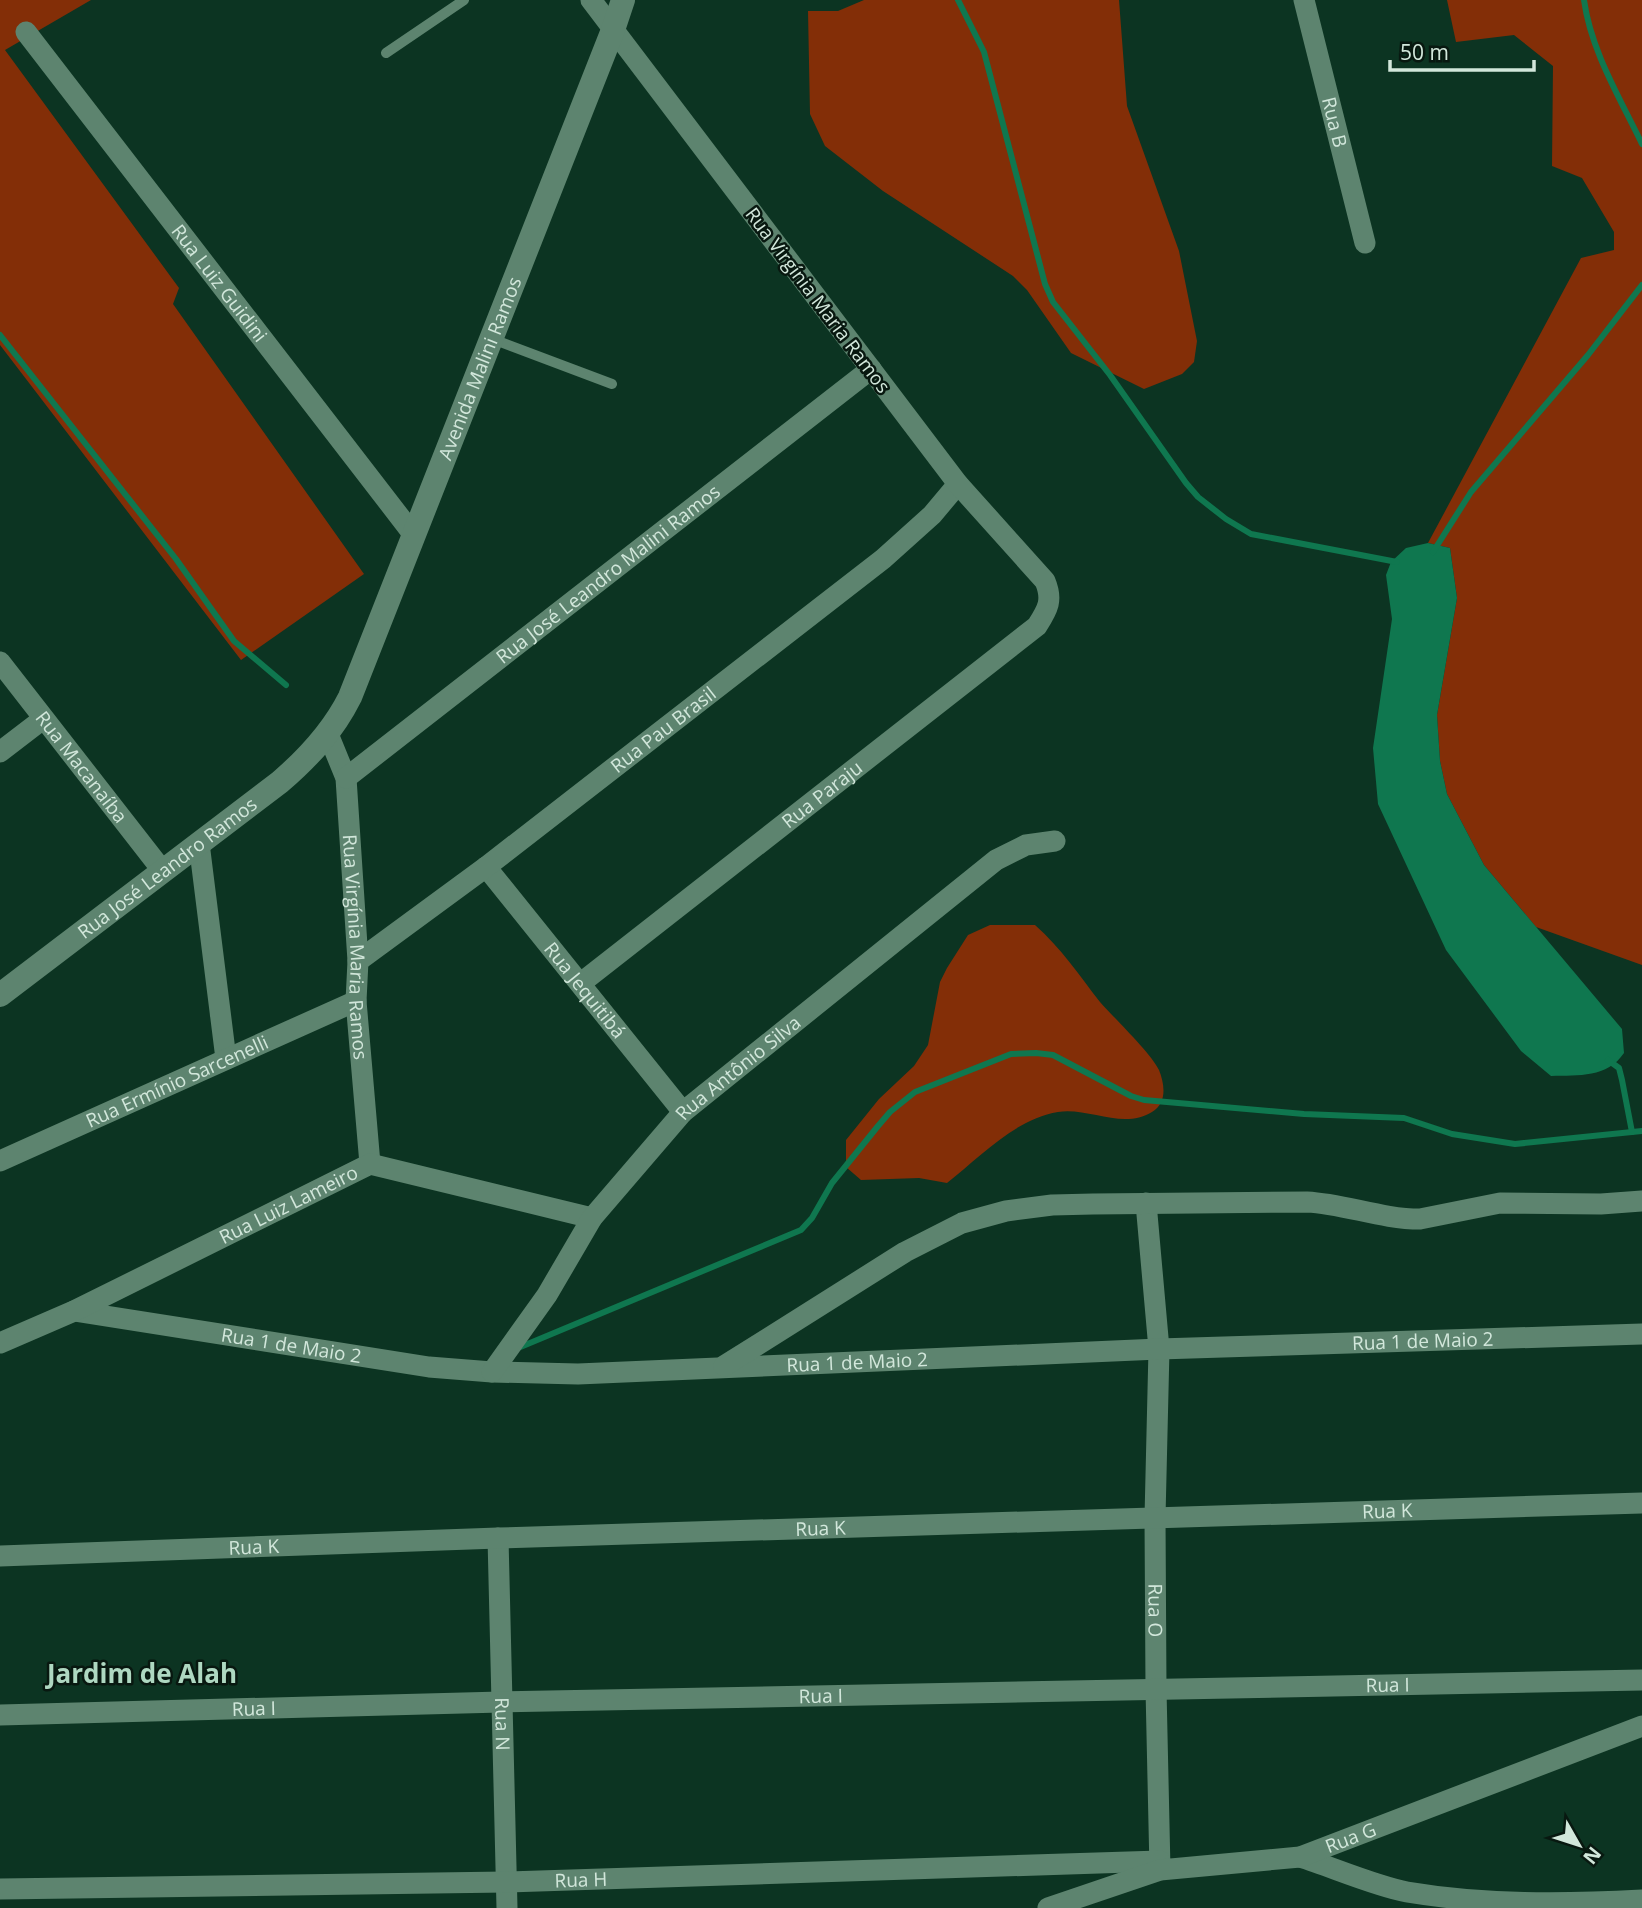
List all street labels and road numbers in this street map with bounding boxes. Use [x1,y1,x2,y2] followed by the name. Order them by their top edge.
[1316,94,1354,150] street label: Rua B
[740,202,896,398] street label: Rua Virgínia Maria Ramos
[166,219,273,347] street label: Rua Luiz Guidini
[432,273,527,464] street label: Avenida Malini Ramos
[490,478,725,670] street label: Rua José Leandro Malini Ramos
[605,680,721,779] street label: Rua Pau Brasil
[30,706,134,828] street label: Rua Macanaíba
[776,755,868,834] street label: Rua Paraju
[72,791,262,945] street label: Rua José Leandro Ramos
[337,834,374,1061] street label: Rua Virgínia Maria Ramos
[538,937,632,1044] street label: Rua Jequitibá
[669,1009,806,1125] street label: Rua Antônio Silva
[81,1029,272,1134] street label: Rua Ermínio Sarcenelli
[215,1159,362,1250] street label: Rua Luiz Lameiro
[219,1321,363,1369] street label: Rua 1 de Maio 2
[1352,1326,1494,1356] street label: Rua 1 de Maio 2
[786,1346,928,1378] street label: Rua 1 de Maio 2
[1362,1497,1413,1525] street label: Rua K
[795,1514,847,1542] street label: Rua K
[228,1533,280,1561] street label: Rua K
[1142,1583,1169,1637] street label: Rua O
[1365,1671,1410,1698] street label: Rua I
[798,1682,843,1709] street label: Rua I
[231,1695,276,1722] street label: Rua I
[489,1697,516,1751] street label: Rua N
[1321,1816,1380,1859] street label: Rua G
[554,1866,608,1893] street label: Rua H

